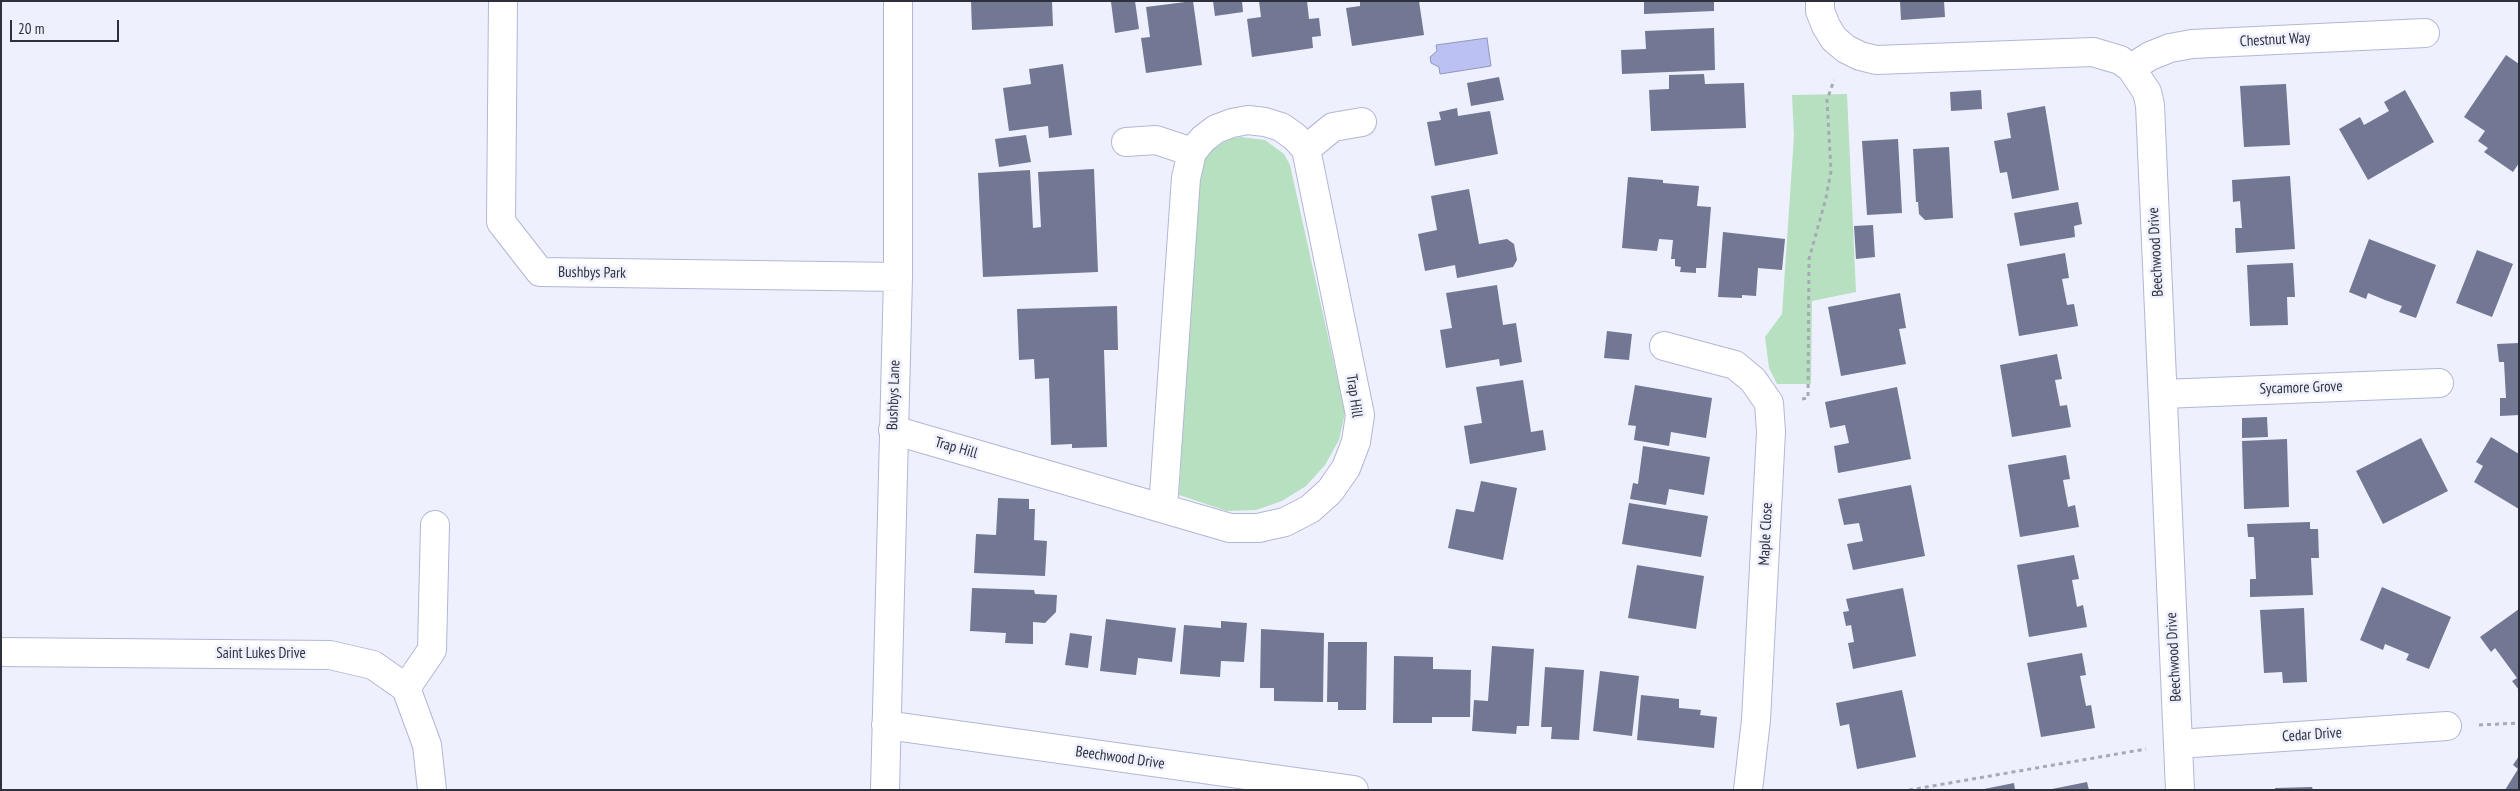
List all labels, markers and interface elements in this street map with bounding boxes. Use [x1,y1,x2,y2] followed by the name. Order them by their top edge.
[12,10,121,42] scale bar
[18,19,44,38] text: 20 m
[2239,29,2311,51] street label: Chestnut Way
[2145,207,2167,297] street label: Beechwood Drive
[558,263,626,283] street label: Bushbys Park
[884,360,904,430] street label: Bushbys Lane
[1342,373,1366,419] street label: Trap Hill
[2259,378,2343,398] street label: Sycamore Grove
[933,433,979,463] street label: Trap Hill
[1755,502,1777,566] street label: Maple Close
[2163,612,2185,702] street label: Beechwood Drive
[216,645,306,663] street label: Saint Lukes Drive
[2282,724,2342,746] street label: Cedar Drive
[1074,743,1166,773] street label: Beechwood Drive

